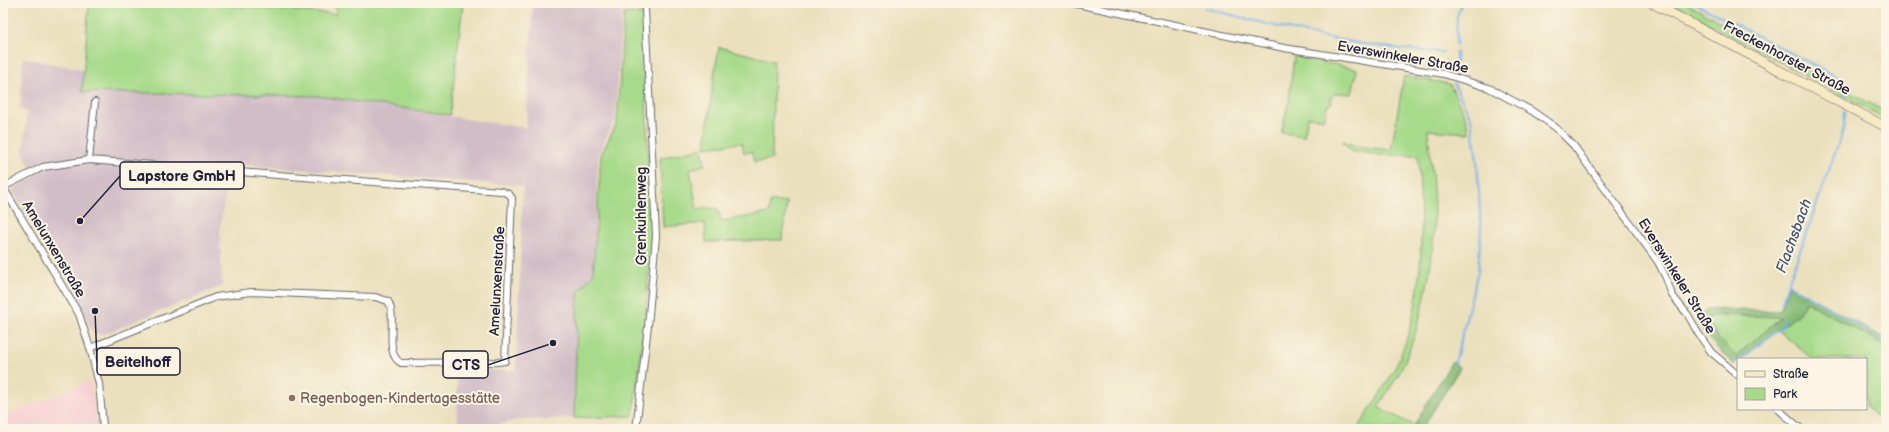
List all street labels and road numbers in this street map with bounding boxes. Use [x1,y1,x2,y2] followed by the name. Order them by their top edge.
[1720,17,1854,99] street label: Freckenhorster Straße
[1336,37,1470,77] street label: Everswinkeler Straße
[633,167,650,265] street label: Grenkuhlenweg
[18,198,90,300] street label: Amelunxenstraße
[1635,215,1719,337] street label: Everswinkeler Straße
[486,226,508,336] street label: Amelunxenstraße

